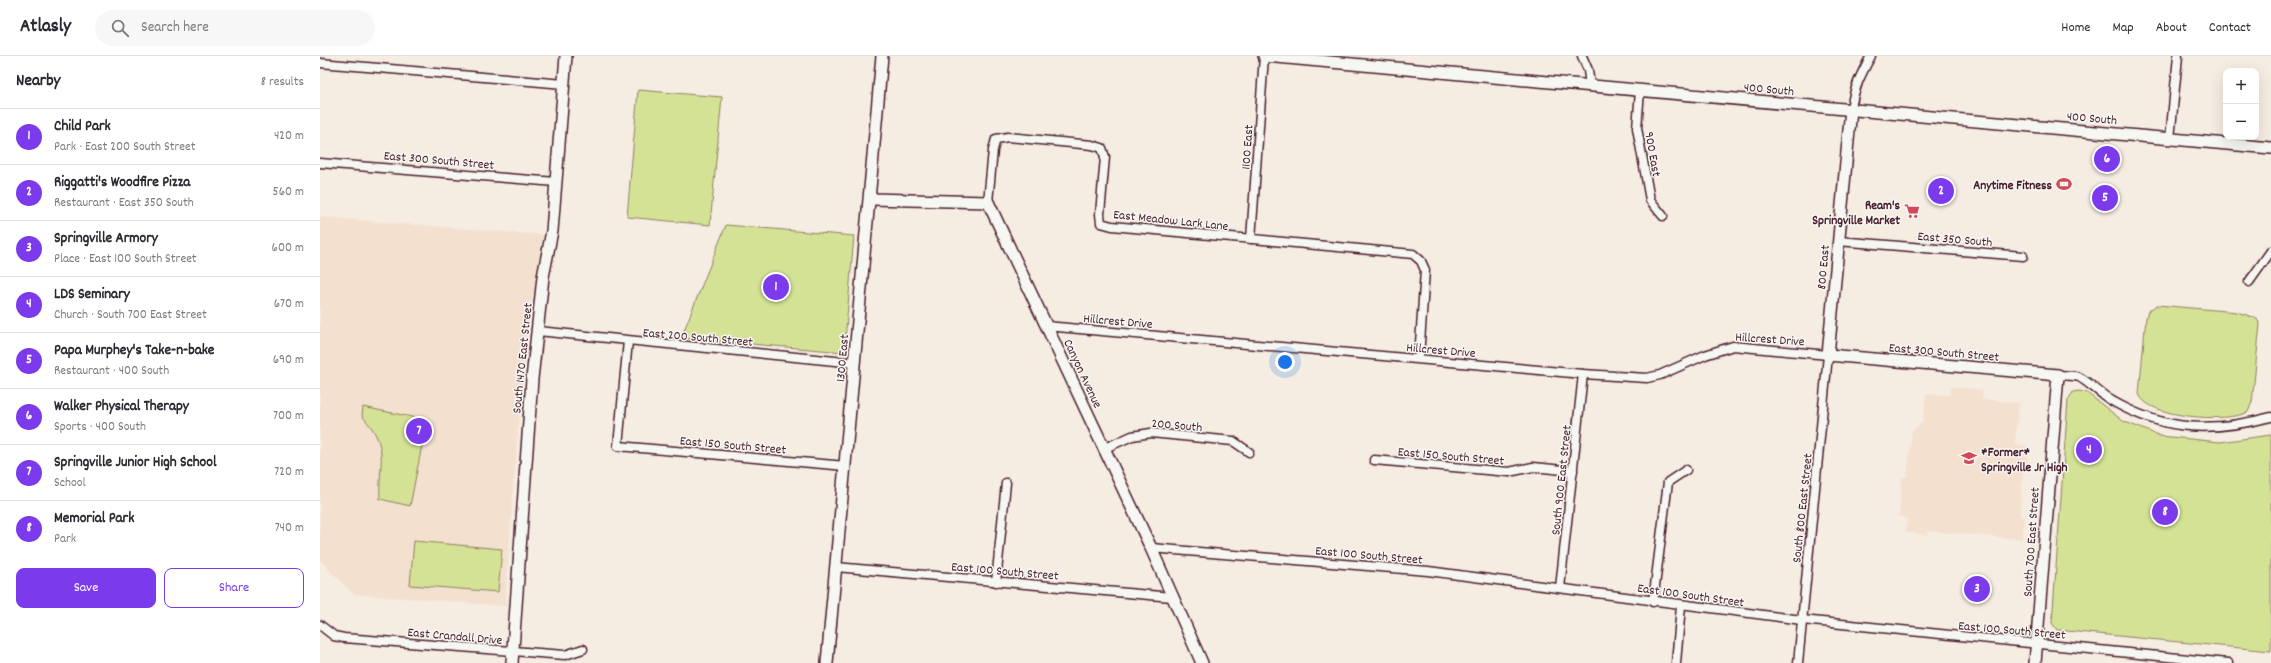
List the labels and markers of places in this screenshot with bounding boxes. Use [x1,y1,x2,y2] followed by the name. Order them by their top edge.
[2094,144,2120,174] pin: 6
[2055,175,2073,193] sports icon: Anytime Fitness
[1928,176,1954,206] pin: 2
[1973,177,2053,196] place label: Anytime Fitness
[2092,183,2118,213] pin: 5
[1812,197,1901,231] place label: Ream's Springville Market
[1903,202,1921,220] supermarket icon: Ream's Springville Market
[763,272,789,302] pin: 1
[406,416,432,446] pin: 7
[2076,435,2102,465] pin: 4
[1981,444,2068,478] place label: *Former* Springville Jr High
[1960,449,1978,467] school or university icon: *Former* Springville Jr High
[2152,497,2178,527] pin: 8
[1964,574,1990,604] pin: 3

